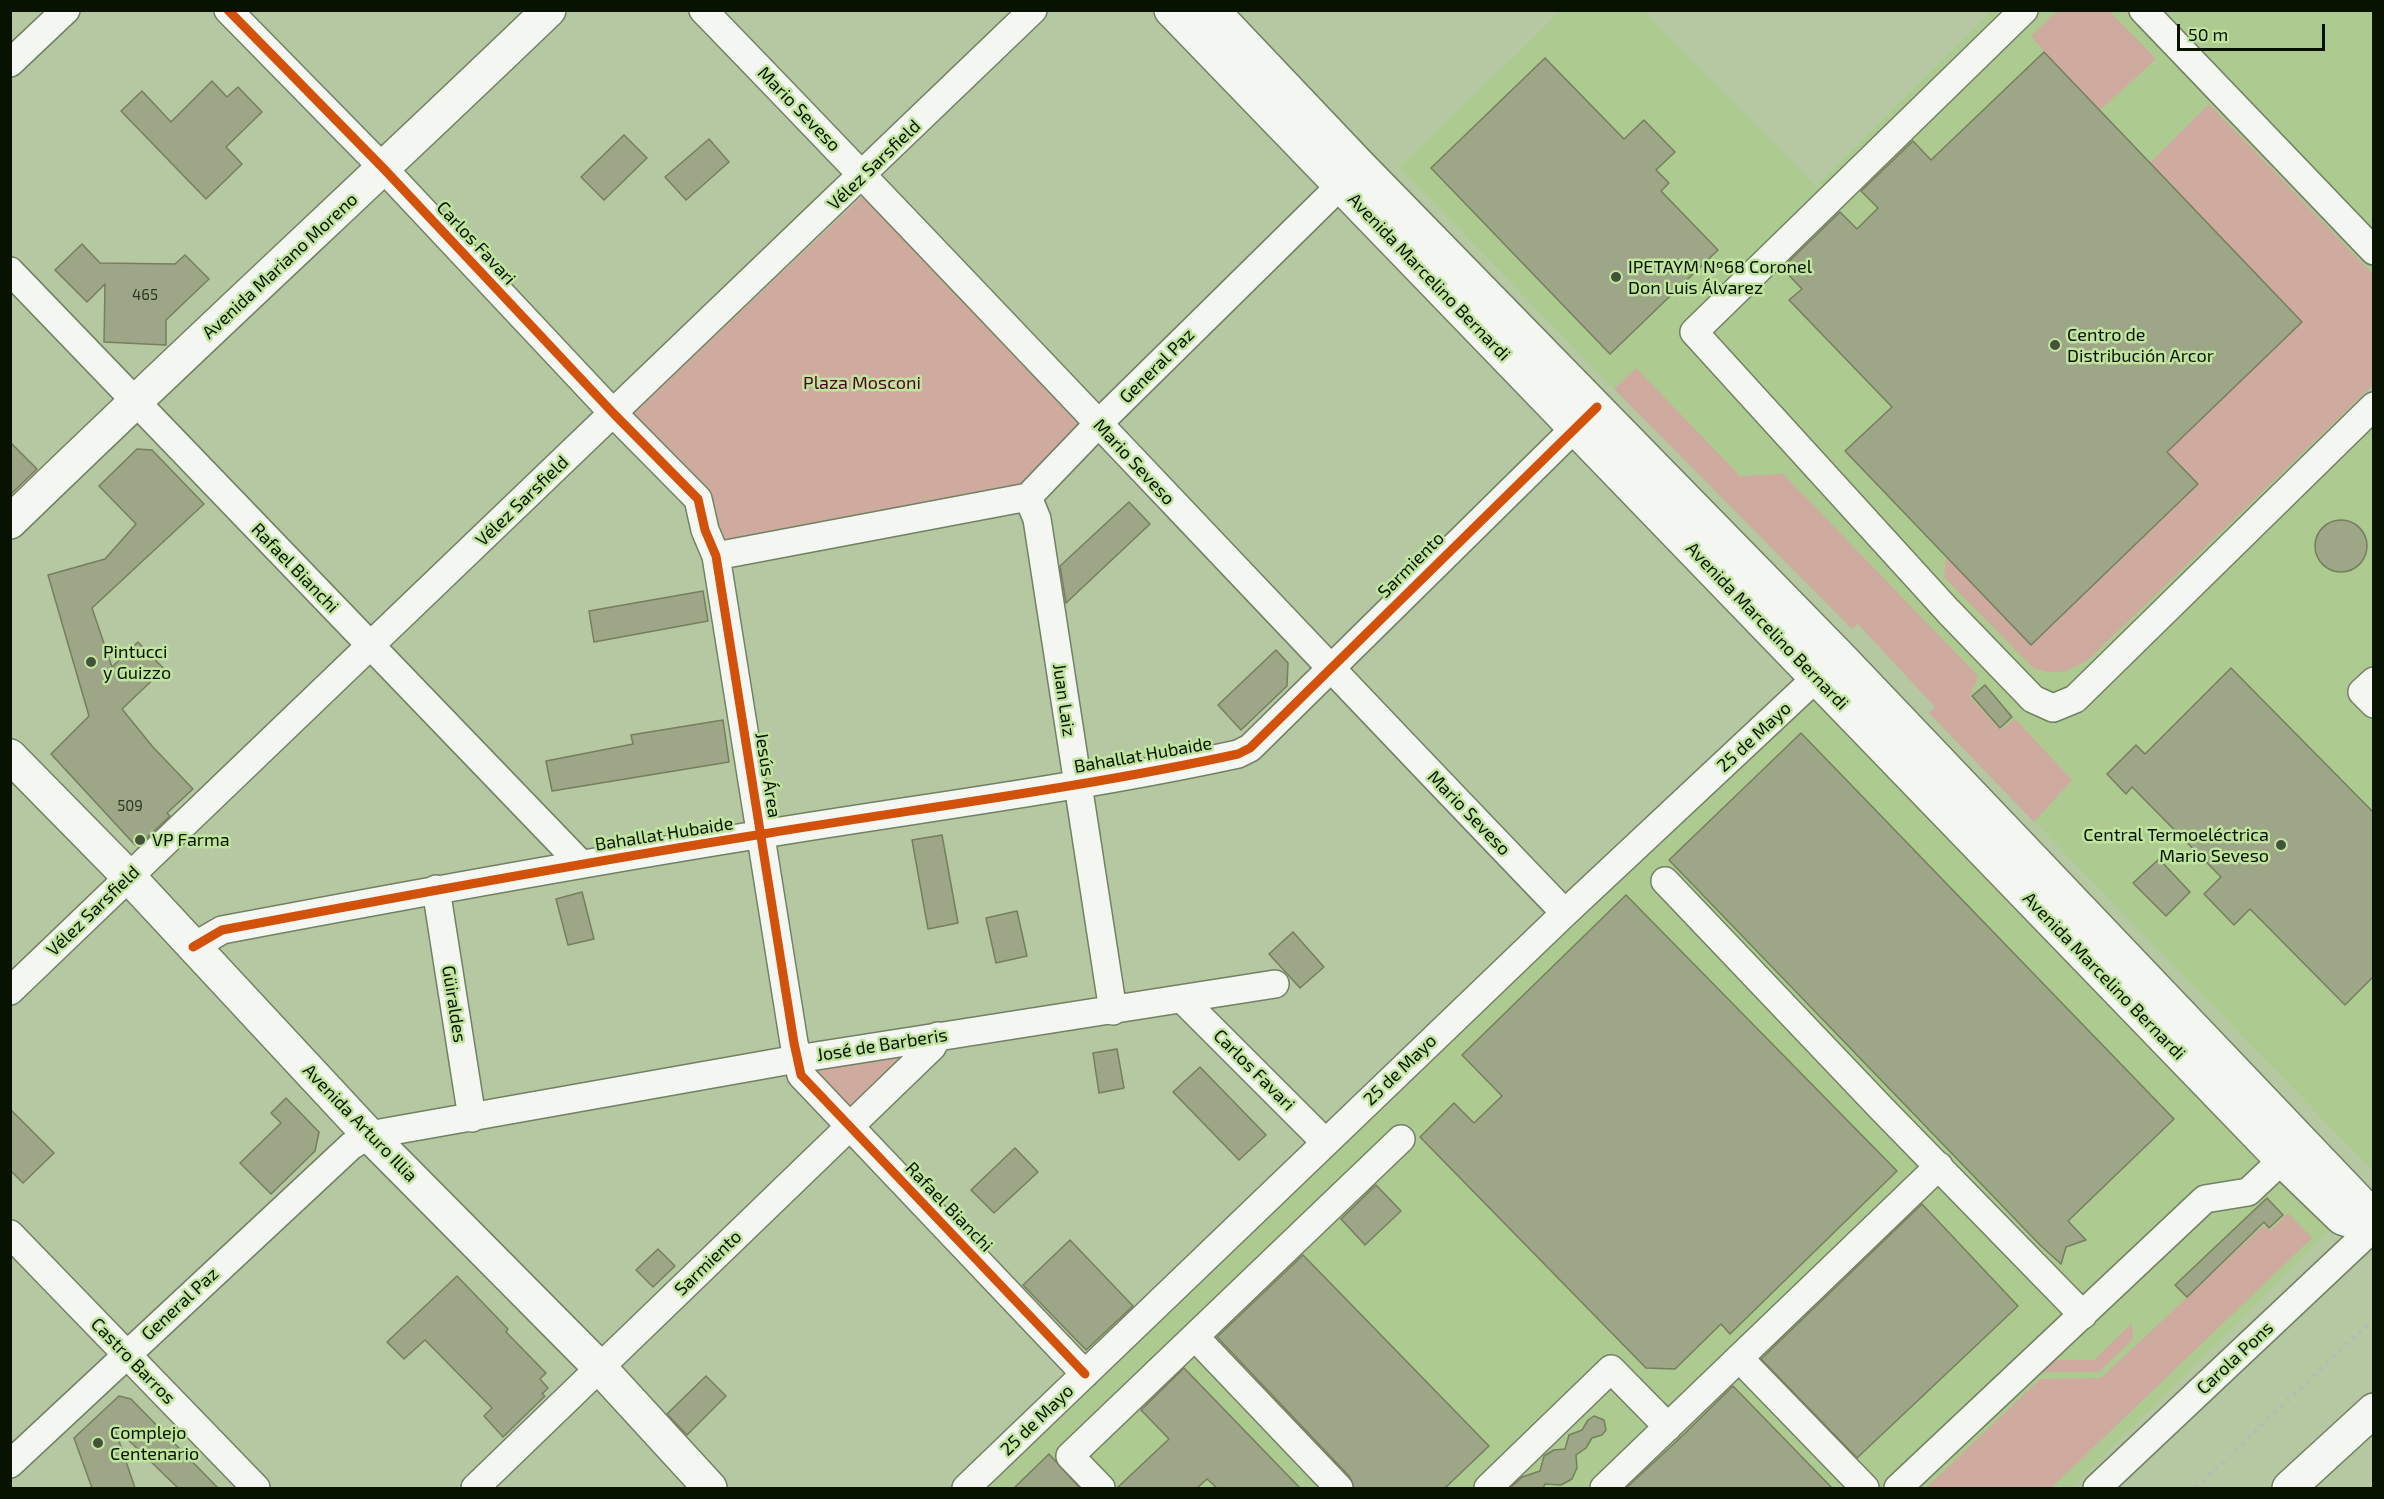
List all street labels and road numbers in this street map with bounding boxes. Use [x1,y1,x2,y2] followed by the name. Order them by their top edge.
[753,62,845,156] street label: Mario Seveso
[823,115,925,215] street label: Vélez Sarsfield
[198,188,362,344] street label: Avenida Mariano Moreno
[1343,189,1515,365] street label: Avenida Marcelino Bernardi
[432,197,520,289] street label: Carlos Favari
[1115,324,1199,408] street label: General Paz
[1089,414,1179,510] street label: Mario Seveso
[471,451,573,551] street label: Vélez Sarsfield
[247,519,343,617] street label: Rafael Bianchi
[1373,527,1449,603] street label: Sarmiento
[1681,538,1853,714] street label: Avenida Marcelino Bernardi
[1048,662,1080,738] street label: Juan Laiz
[1713,697,1795,777] street label: 25 de Mayo
[751,731,785,819] street label: Jesús Área
[1072,732,1214,778] street label: Bahallat Hubaide
[1423,766,1515,860] street label: Mario Seveso
[593,812,735,856] street label: Bahallat Hubaide
[42,861,144,961] street label: Vélez Sarsfield
[2018,888,2190,1064] street label: Avenida Marcelino Bernardi
[437,964,471,1044] street label: Güiraldes
[815,1024,949,1066] street label: José de Barberis
[1209,1025,1299,1115] street label: Carlos Favari
[1359,1030,1441,1110] street label: 25 de Mayo
[298,1060,422,1186] street label: Avenida Arturo Illia
[901,1158,997,1256] street label: Rafael Bianchi
[670,1226,746,1300] street label: Sarmiento
[137,1263,223,1345] street label: General Paz
[86,1313,180,1409] street label: Castro Barros
[2192,1317,2278,1399] street label: Carola Pons
[996,1380,1078,1460] street label: 25 de Mayo

